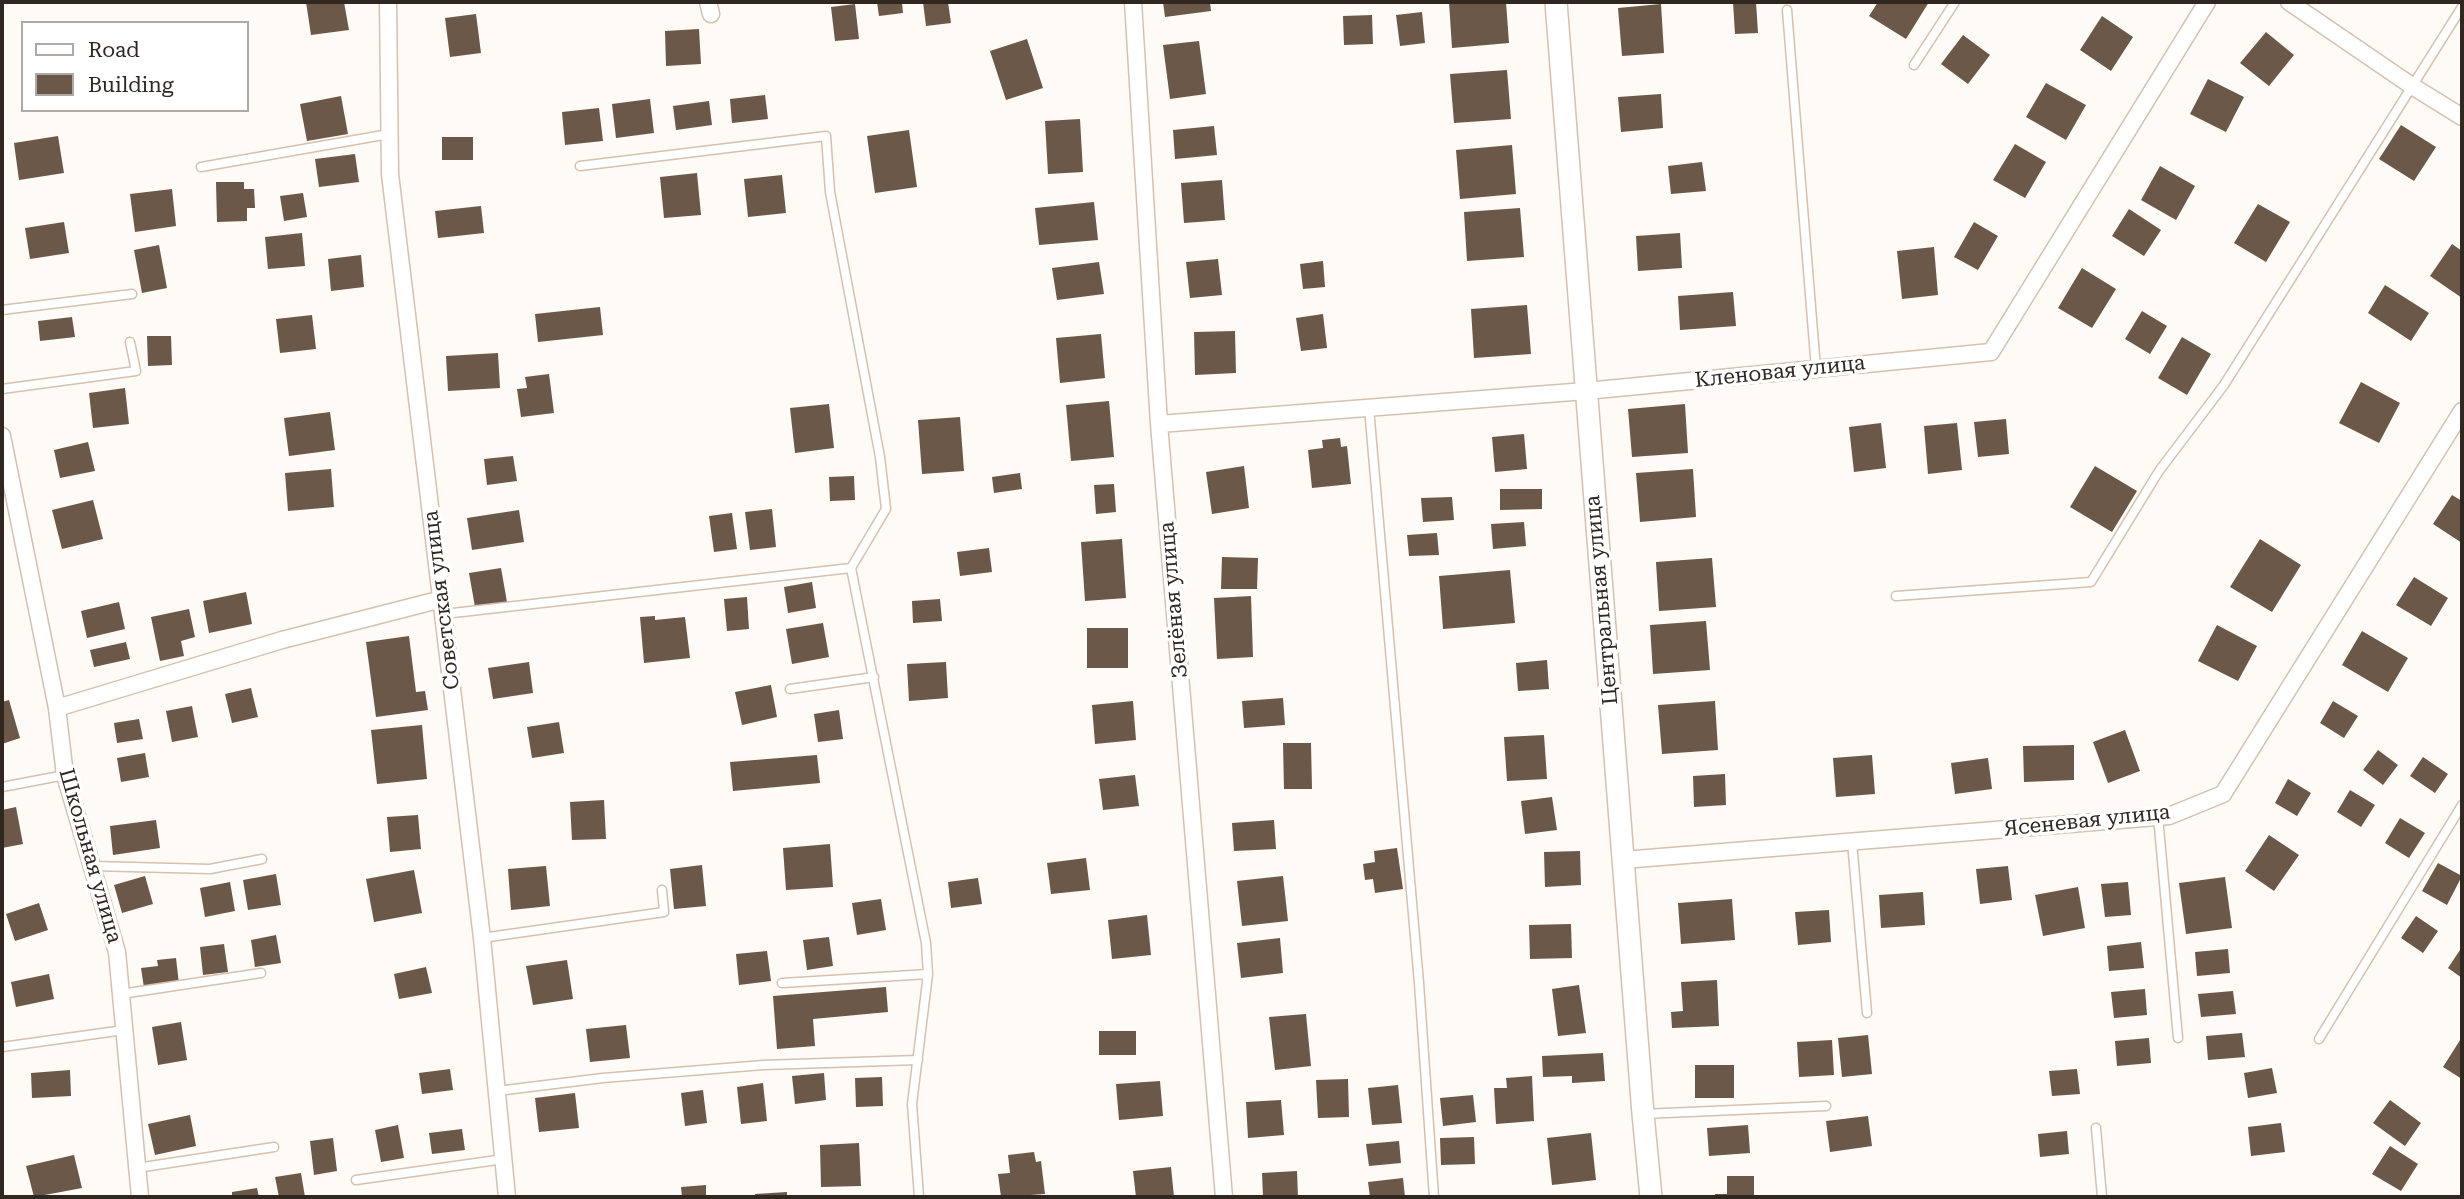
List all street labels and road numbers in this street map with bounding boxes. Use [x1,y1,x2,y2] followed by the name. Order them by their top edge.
[1693,351,1867,393] street label: Кленовая улица
[1580,494,1624,706] street label: Центральная улица
[419,509,465,691] street label: Советская улица
[1155,521,1193,679] street label: Зелёная улица
[53,766,127,946] street label: Школьная улица
[2002,800,2172,842] street label: Ясеневая улица

